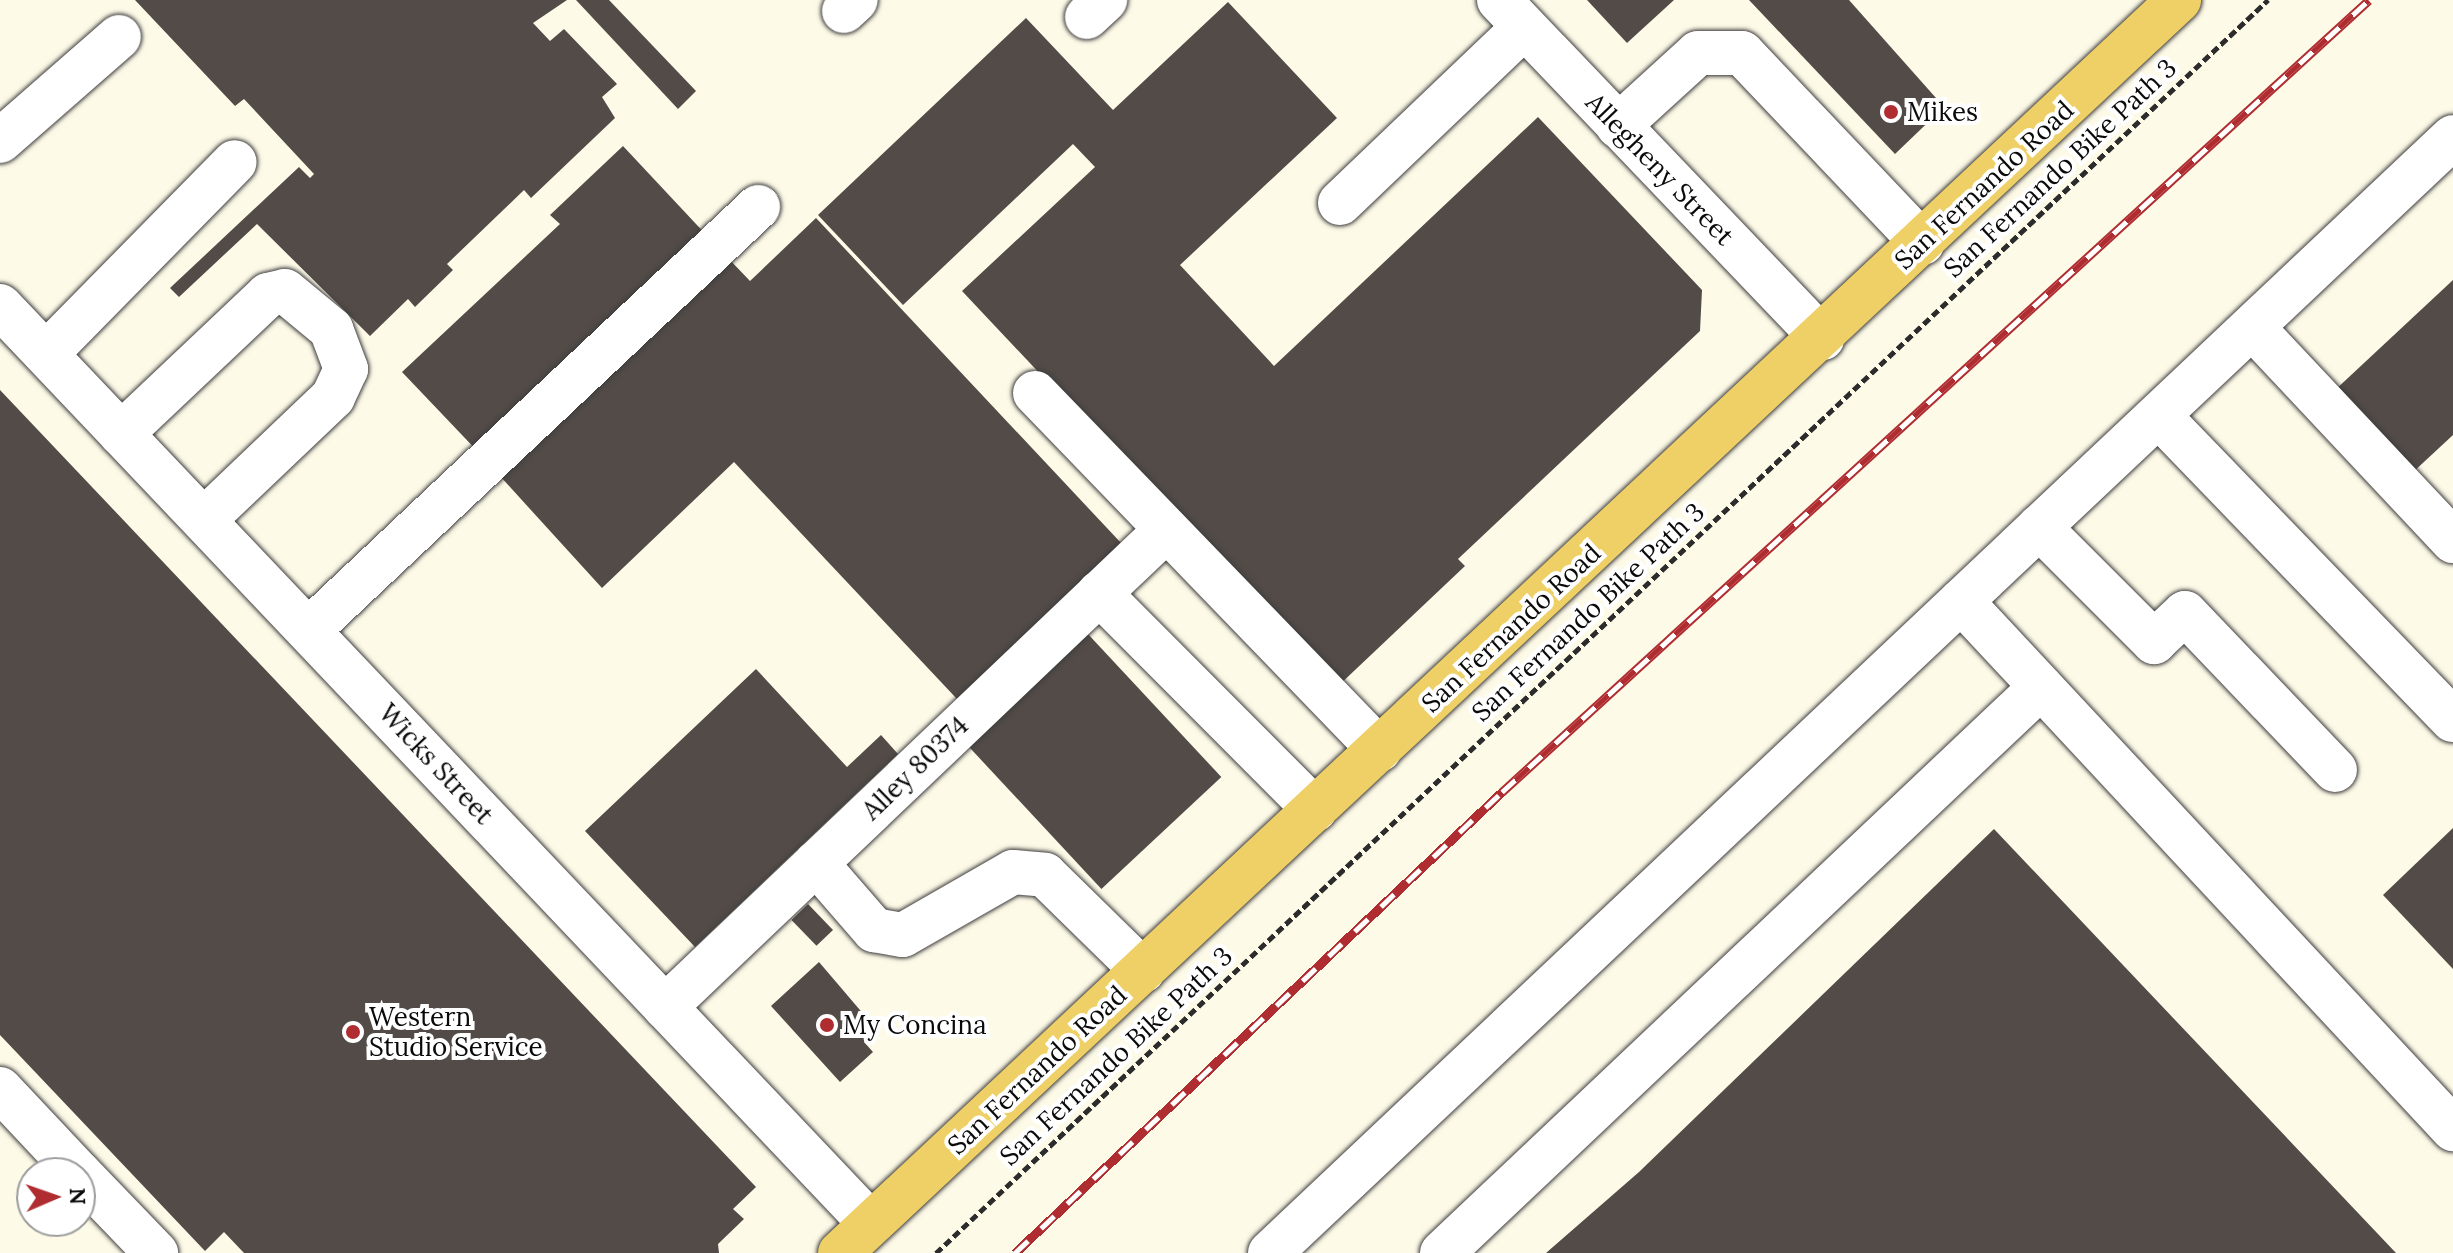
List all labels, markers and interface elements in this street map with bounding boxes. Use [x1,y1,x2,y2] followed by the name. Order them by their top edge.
[1937,52,2183,284] street label: San Fernando Bike Path 3
[1580,87,1740,251] street label: Allegheny Street
[1888,94,2080,276] street label: San Fernando Road
[1907,96,1978,128] place label: Mikes
[1882,103,1900,121] marker: Mikes
[1465,496,1711,728] street label: San Fernando Bike Path 3
[1415,537,1607,719] street label: San Fernando Road
[372,697,500,831] street label: Wicks Street
[856,710,974,826] street label: Alley 80374
[993,940,1239,1172] street label: San Fernando Bike Path 3
[941,979,1133,1161] street label: San Fernando Road
[369,1001,543,1062] place label: Western Studio Service
[843,1009,987,1041] place label: My Concina
[818,1016,836,1034] marker: My Concina
[344,1023,362,1041] marker: Western Studio Service
[16,1157,96,1237] north arrow
[64,1187,92,1205] text: N

